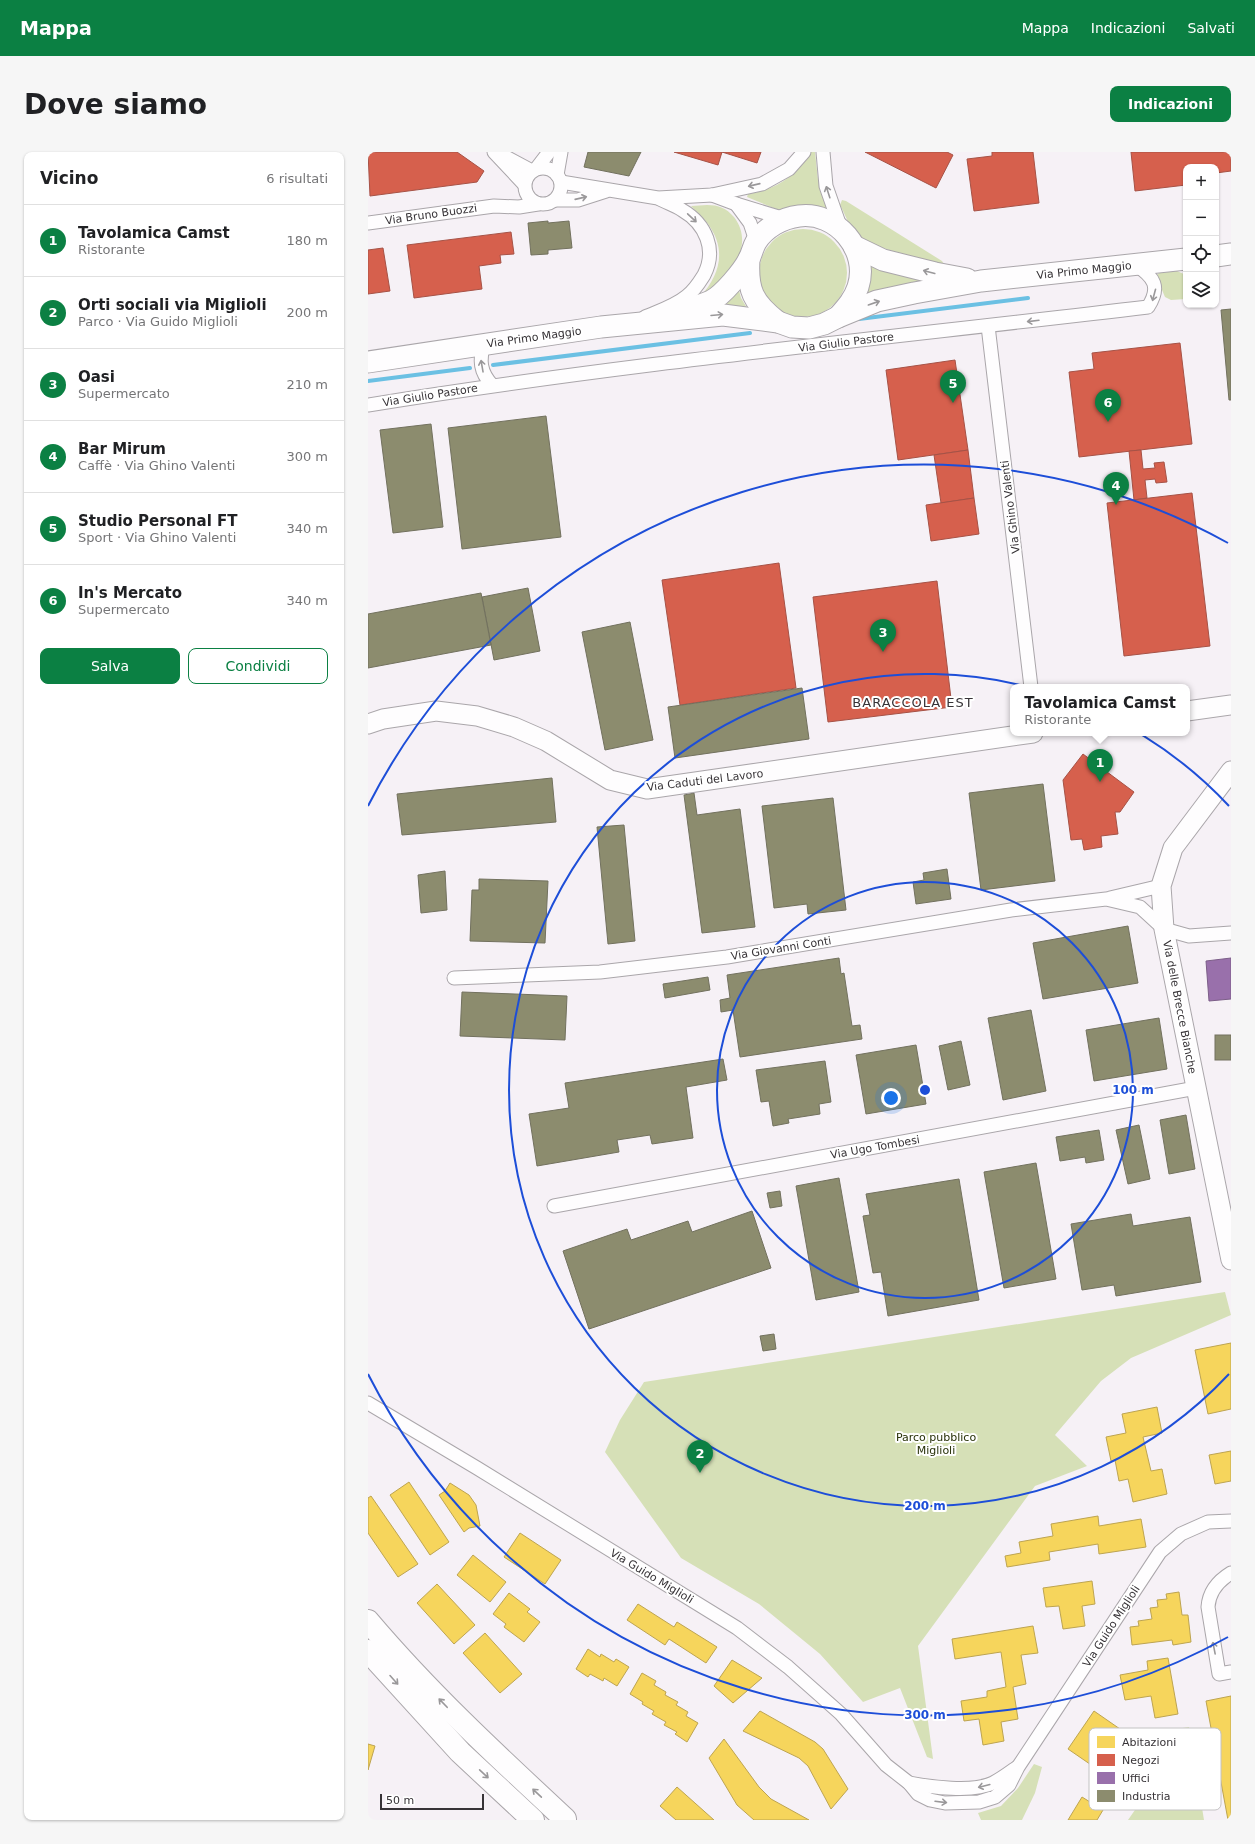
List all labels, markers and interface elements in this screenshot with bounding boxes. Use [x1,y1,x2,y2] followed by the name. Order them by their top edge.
[20,17,92,39] text: Mappa
[1022,20,1069,36] text: Mappa
[1091,20,1165,36] text: Indicazioni
[1187,20,1235,36] text: Salvati
[1110,86,1231,122] button: Indicazioni
[24,88,207,121] text: Dove siamo
[1183,164,1219,308] map controls
[1183,164,1219,200] button: +
[40,168,98,188] text: Vicino
[266,171,328,186] text: 6 risultati
[748,182,761,190] one-way arrow
[824,186,831,199] one-way arrow
[574,194,587,201] one-way arrow
[1183,200,1219,236] button: −
[384,202,478,227] street label: Via Bruno Buozzi
[686,213,697,222] one-way arrow
[78,224,230,242] text: Tavolamica Camst
[48,233,58,248] text: 1
[286,233,328,248] text: 180 m
[1183,236,1219,272] button: locate
[78,242,145,257] text: Ristorante
[1036,259,1132,282] street label: Via Primo Maggio
[923,268,936,275] one-way arrow
[1183,272,1219,308] button: layers
[1149,289,1157,302] one-way arrow
[78,296,267,314] text: Orti sociali via Miglioli
[868,299,881,306] one-way arrow
[48,305,58,320] text: 2
[286,305,328,320] text: 200 m
[710,312,723,319] one-way arrow
[78,314,238,329] text: Parco · Via Guido Miglioli
[1027,317,1040,325] one-way arrow
[486,324,583,351] street label: Via Primo Maggio
[798,330,895,355] street label: Via Giulio Pastore
[478,359,486,372] one-way arrow
[78,368,115,386] text: Oasi
[940,370,966,403] pin: 5
[48,377,58,392] text: 3
[286,377,328,392] text: 210 m
[382,382,479,409] street label: Via Giulio Pastore
[78,386,170,401] text: Supermercato
[1095,389,1121,422] pin: 6
[78,440,166,458] text: Bar Mirum
[48,449,58,464] text: 4
[286,449,328,464] text: 300 m
[78,458,235,473] text: Caffè · Via Ghino Valenti
[998,460,1023,554] street label: Via Ghino Valenti
[1103,472,1129,505] pin: 4
[78,512,238,530] text: Studio Personal FT
[48,521,58,536] text: 5
[286,521,328,536] text: 340 m
[78,530,236,545] text: Sport · Via Ghino Valenti
[78,584,182,602] text: In's Mercato
[48,593,58,608] text: 6
[286,593,328,608] text: 340 m
[78,602,170,617] text: Supermercato
[870,619,896,652] pin: 3
[40,648,180,684] button: Salva
[188,648,328,684] button: Condividi
[1010,684,1190,736] popup
[1024,694,1176,712] text: Tavolamica Camst
[852,695,974,710] district label: BARACCOLA EST
[1024,712,1091,727] text: Ristorante
[1087,749,1113,782] pin: 1
[646,767,764,794] street label: Via Caduti del Lavoro
[730,934,832,963] street label: Via Giovanni Conti
[1160,939,1199,1075] street label: Via delle Brecce Bianche
[918,1083,932,1097] centre of rings
[1112,1083,1154,1097] text: 100 m
[881,1088,901,1108] your location
[829,1133,921,1162] street label: Via Ugo Tombesi
[896,1431,976,1457] park label: Parco pubblico Miglioli
[687,1440,713,1473] pin: 2
[904,1499,946,1513] text: 200 m
[608,1546,696,1606] street label: Via Guido Miglioli
[1080,1583,1143,1670] street label: Via Guido Miglioli
[1210,1642,1218,1655] one-way arrow
[390,1674,399,1685] one-way arrow
[438,1698,448,1708] one-way arrow
[904,1708,946,1722] text: 300 m
[1089,1728,1221,1810] legend
[1122,1736,1176,1749] text: Abitazioni
[1122,1754,1160,1767] text: Negozi
[479,1769,489,1778] one-way arrow
[1122,1772,1150,1785] text: Uffici
[978,1783,991,1790] one-way arrow
[532,1788,542,1797] one-way arrow
[1122,1790,1171,1803] text: Industria
[380,1792,484,1811] scale bar
[386,1794,414,1807] text: 50 m
[934,1798,947,1806] one-way arrow

